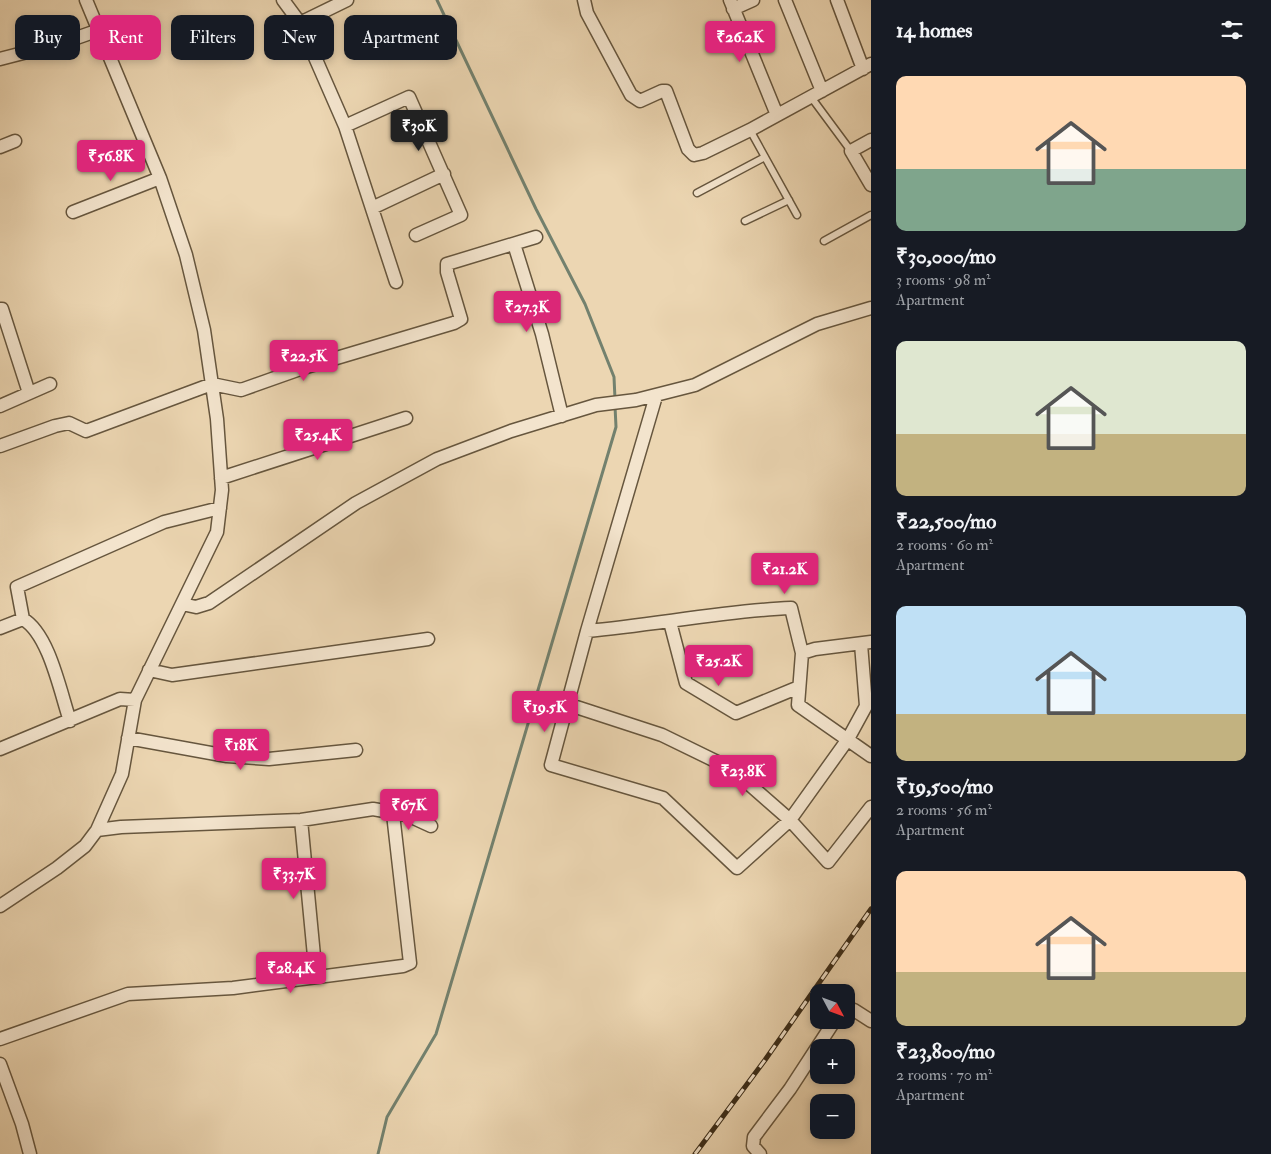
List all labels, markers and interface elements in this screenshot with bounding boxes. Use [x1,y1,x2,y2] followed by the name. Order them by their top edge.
[15,15,80,60] chip: Buy
[90,15,161,60] chip: Rent
[171,15,254,60] chip: Filters
[264,15,334,60] chip: New
[344,15,457,60] chip: Apartment
[1218,16,1246,44] icon: filters
[896,17,973,44] text: 14 homes
[699,20,781,63] pin: ₹26.2K
[716,27,764,47] text: ₹26.2K
[1026,108,1116,198] icon: home
[389,110,449,152] pin: ₹30K
[402,116,436,136] text: ₹30K
[70,140,152,182] pin: ₹56.8K
[88,146,134,166] text: ₹56.8K
[896,243,996,270] text: ₹30,000/mo
[896,270,991,290] text: 3 rooms · 98 m²
[486,290,568,333] pin: ₹27.3K
[896,290,964,310] text: Apartment
[505,297,549,317] text: ₹27.3K
[263,340,345,382] pin: ₹22.5K
[281,346,327,366] text: ₹22.5K
[1026,373,1116,463] icon: home
[277,418,359,461] pin: ₹25.4K
[294,425,342,445] text: ₹25.4K
[896,508,996,535] text: ₹22,500/mo
[896,535,993,555] text: 2 rooms · 60 m²
[744,552,826,595] pin: ₹21.2K
[896,555,964,575] text: Apartment
[762,559,808,579] text: ₹21.2K
[1026,638,1116,728] icon: home
[678,644,760,687] pin: ₹25.2K
[696,651,742,671] text: ₹25.2K
[504,690,586,733] pin: ₹19.5K
[523,697,567,717] text: ₹19.5K
[211,728,271,771] pin: ₹18K
[224,735,258,755] text: ₹18K
[702,754,784,797] pin: ₹23.8K
[720,761,766,781] text: ₹23.8K
[896,773,993,800] text: ₹19,500/mo
[379,788,439,831] pin: ₹67K
[391,795,427,815] text: ₹67K
[896,800,992,820] text: 2 rooms · 56 m²
[896,820,964,840] text: Apartment
[253,858,335,900] pin: ₹33.7K
[273,864,315,884] text: ₹33.7K
[1026,903,1116,993] icon: home
[250,952,332,994] pin: ₹28.4K
[267,958,315,978] text: ₹28.4K
[810,984,855,1029] north arrow
[810,984,855,1139] map controls
[896,1038,995,1065] text: ₹23,800/mo
[810,1039,855,1084] button: +
[896,1065,992,1085] text: 2 rooms · 70 m²
[896,1085,964,1105] text: Apartment
[810,1094,855,1139] button: −

